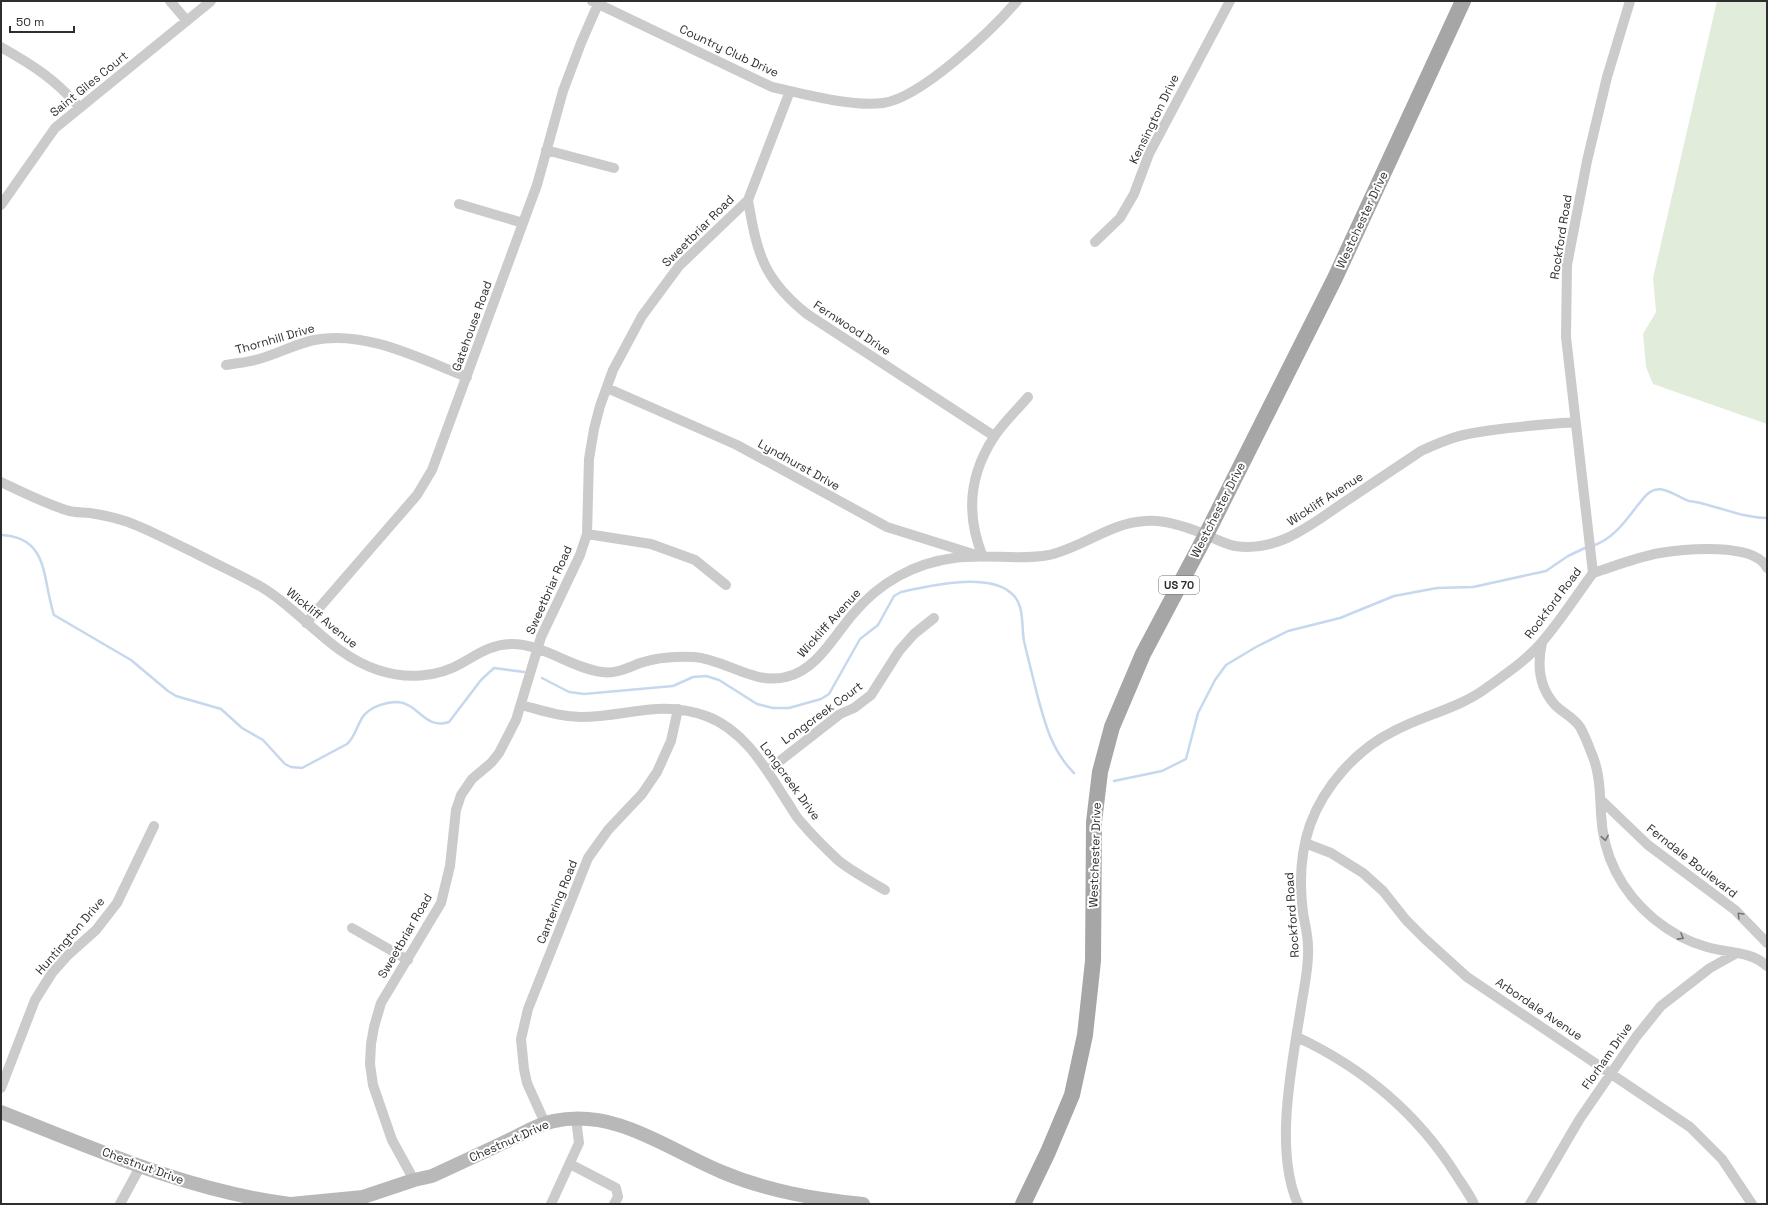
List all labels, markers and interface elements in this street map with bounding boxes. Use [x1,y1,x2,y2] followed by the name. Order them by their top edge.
[10,8,74,34] scale bar
[16,14,44,30] text: 50 m
[677,21,781,81] street label: Country Club Drive
[47,48,131,120] street label: Saint Giles Court
[1125,72,1183,166] street label: Kensington Drive
[1332,169,1392,271] street label: Westchester Drive
[659,192,737,270] street label: Sweetbriar Road
[1546,193,1576,281] street label: Rockford Road
[448,279,496,373] street label: Gatehouse Road
[810,297,894,359] street label: Fernwood Drive
[234,320,316,358] street label: Thornhill Drive
[755,436,843,494] street label: Lyndhurst Drive
[1187,459,1249,561] street label: Westchester Drive
[1284,468,1366,530] street label: Wickliff Avenue
[522,543,576,637] street label: Sweetbriar Road
[1521,564,1585,642] street label: Rockford Road
[1159,576,1199,594] road number: US 70
[283,584,361,652] street label: Wickliff Avenue
[794,585,864,661] street label: Wickliff Avenue
[778,678,866,748] street label: Longcreek Court
[756,739,824,823] street label: Longcreek Drive
[1085,802,1105,908] street label: Westchester Drive
[1643,821,1741,901] street label: Ferndale Boulevard
[1600,835,1609,841] one-way arrow
[533,858,581,946] street label: Cantering Road
[1281,872,1303,958] street label: Rockford Road
[374,891,436,981] street label: Sweetbriar Road
[32,894,108,978] street label: Huntington Drive
[1737,912,1745,920] one-way arrow
[1677,932,1684,940] one-way arrow
[1492,974,1586,1044] street label: Arbordale Avenue
[1578,1020,1636,1092] street label: Florham Drive
[467,1116,551,1166] street label: Chestnut Drive
[100,1144,186,1188] street label: Chestnut Drive

